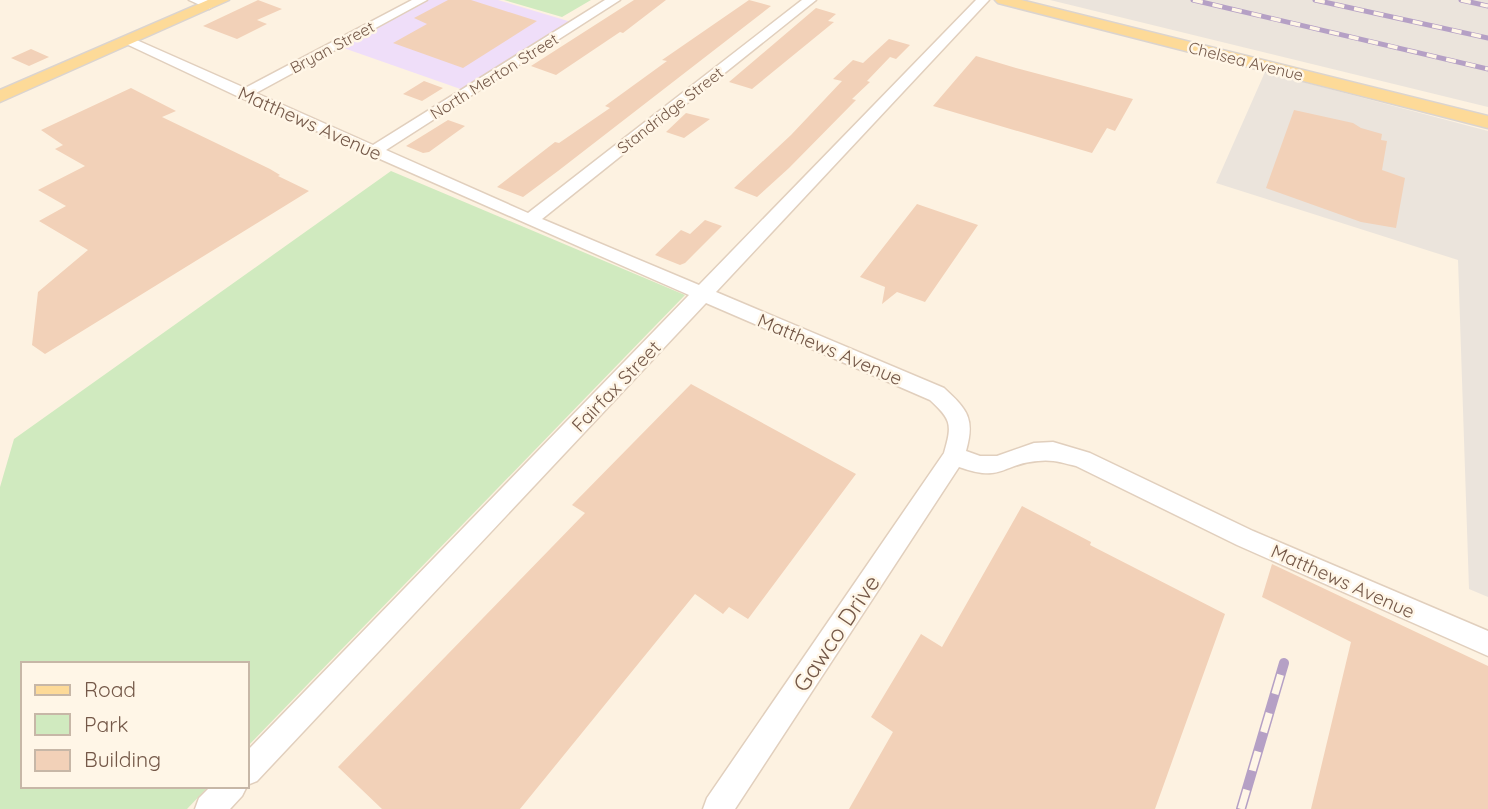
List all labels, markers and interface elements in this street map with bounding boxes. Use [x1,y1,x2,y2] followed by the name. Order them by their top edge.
[286,16,378,78] street label: Bryan Street
[426,29,562,123] street label: North Merton Street
[1187,37,1305,85] street label: Chelsea Avenue
[613,62,727,158] street label: Standridge Street
[234,81,386,165] street label: Matthews Avenue
[754,308,906,390] street label: Matthews Avenue
[566,335,666,437] street label: Fairfax Street
[1267,539,1419,623] street label: Matthews Avenue
[786,569,886,697] street label: Gawco Drive
[21,662,248,788] legend
[84,676,136,702] text: Road
[84,711,128,737] text: Park
[84,746,161,772] text: Building

